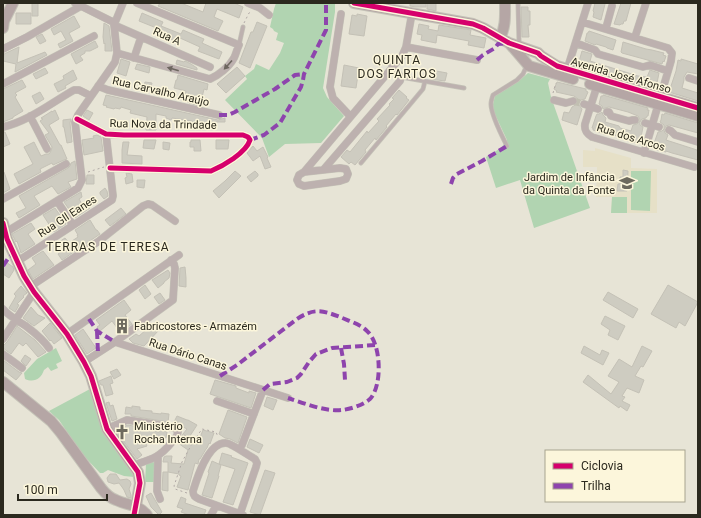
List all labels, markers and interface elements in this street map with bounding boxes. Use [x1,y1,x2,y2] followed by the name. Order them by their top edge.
[151,25,183,49] street label: Rua A
[358,53,437,81] district label: QUINTA DOS FARTOS
[569,55,672,96] street label: Avenida José Afonso
[223,60,232,70] one-way arrow
[166,65,179,71] one-way arrow
[111,74,211,109] street label: Rua Carvalho Araújo
[109,117,217,132] street label: Rua Nova da Trindade
[595,121,667,154] street label: Rua dos Arcos
[523,171,615,197] place label: Jardim de Infância da Quinta da Fonte
[618,174,636,192] school or university icon: Jardim de Infância da Quinta da Fonte
[36,192,99,240] street label: Rua GIl Eanes
[46,240,170,254] district label: TERRAS DE TERESA
[113,317,131,335] building icon: Fabricostores - Armazém
[134,320,257,333] place label: Fabricostores - Armazém
[147,336,229,373] street label: Rua Dário Canas
[134,420,202,446] place label: Ministério Rocha Interna
[113,423,131,441] church icon: Ministério Rocha Interna
[545,450,685,502] legend
[581,459,623,473] text: Ciclovia
[18,476,107,502] scale bar
[581,479,611,493] text: Trilha
[24,483,58,497] text: 100 m

